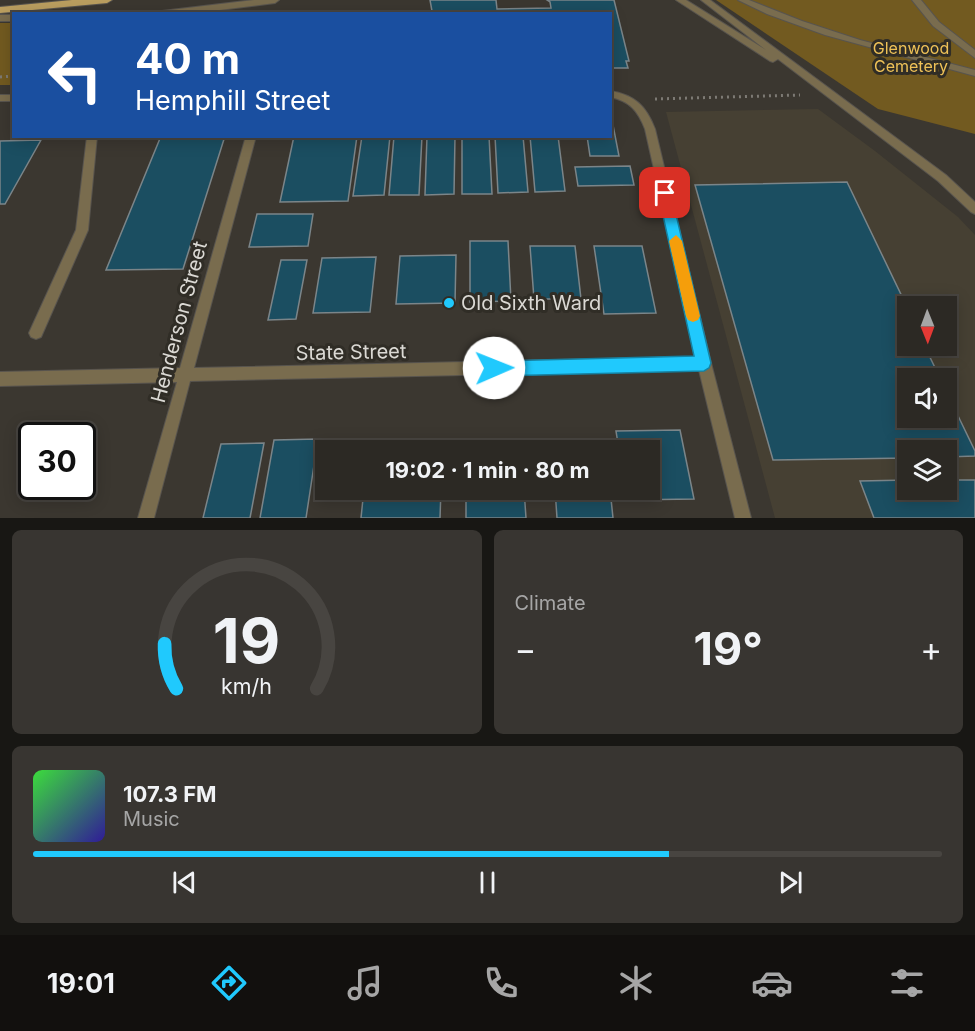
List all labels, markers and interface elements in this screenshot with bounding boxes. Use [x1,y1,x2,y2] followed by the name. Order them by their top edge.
[135,33,240,84] text: 40 m
[36,36,114,114] icon: left
[873,38,949,76] park label: Glenwood Cemetery
[135,84,330,117] text: Hemphill Street
[639,167,690,218] pin
[648,176,681,209] icon: arrive
[146,238,212,405] street label: Henderson Street
[461,291,601,315] place label: Old Sixth Ward
[442,296,456,310] marker: Old Sixth Ward
[897,296,957,356] north arrow
[897,296,957,500] map controls
[462,336,526,400] position arrow
[295,339,407,365] street label: State Street
[897,368,957,428] button: sound
[18,422,96,500] speed limit sign: 30
[897,440,957,500] button: layers
[385,457,590,483] text: 19:02 · 1 min · 80 m
[515,591,586,615] text: Climate
[213,603,280,678] text: 19
[694,621,763,676] text: 19°
[515,629,536,669] text: −
[920,629,942,669] text: +
[221,673,272,699] text: km/h
[123,781,217,807] text: 107.3 FM
[123,807,180,831] text: Music
[168,866,201,899] icon: previous
[471,866,504,899] icon: pause
[774,866,807,899] icon: next
[208,962,250,1004] icon: directions
[344,962,386,1004] icon: music
[480,962,522,1004] icon: phone
[615,962,657,1004] icon: climate
[751,962,793,1004] icon: car
[886,962,928,1004] icon: filters
[47,967,115,1000] text: 19:01

